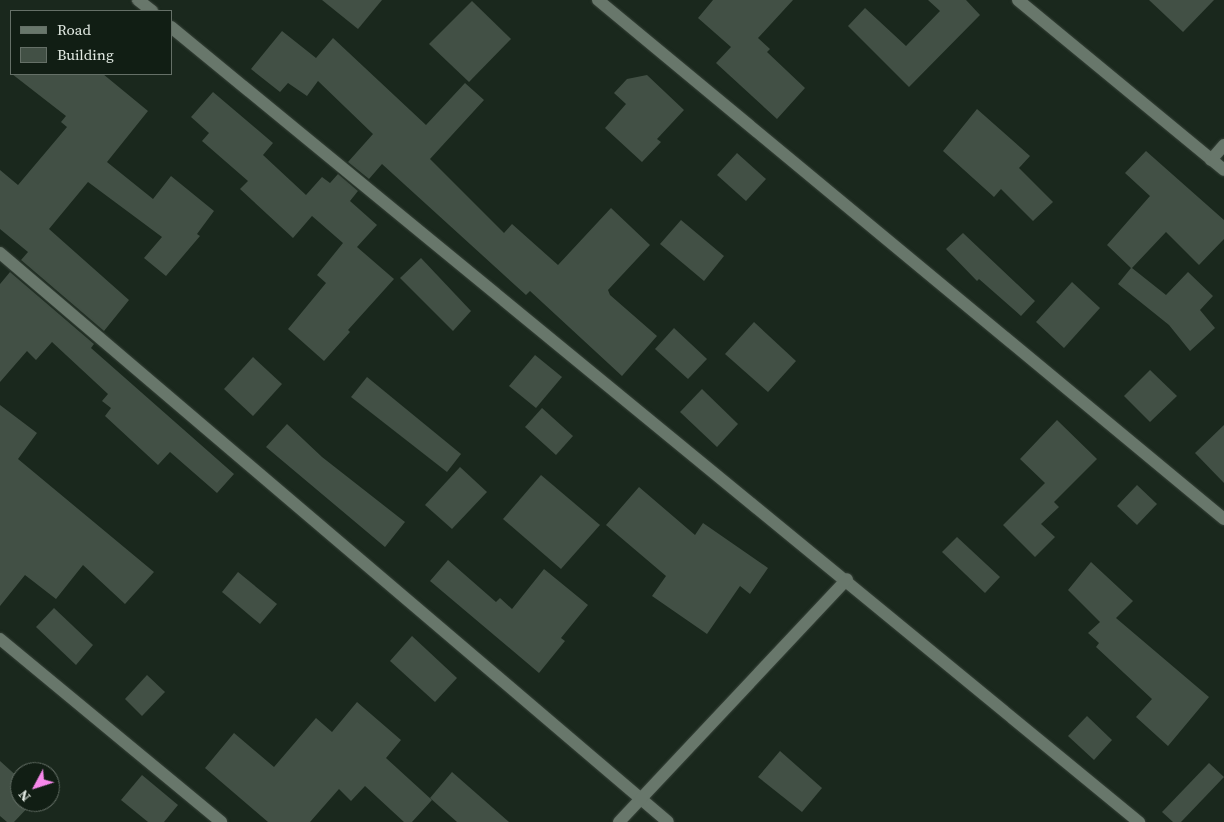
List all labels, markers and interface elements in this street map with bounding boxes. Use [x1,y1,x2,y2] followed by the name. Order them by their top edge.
[10,10,172,75] legend
[57,19,91,40] text: Road
[57,44,114,65] text: Building
[10,762,60,812] north arrow
[13,786,35,806] text: N

